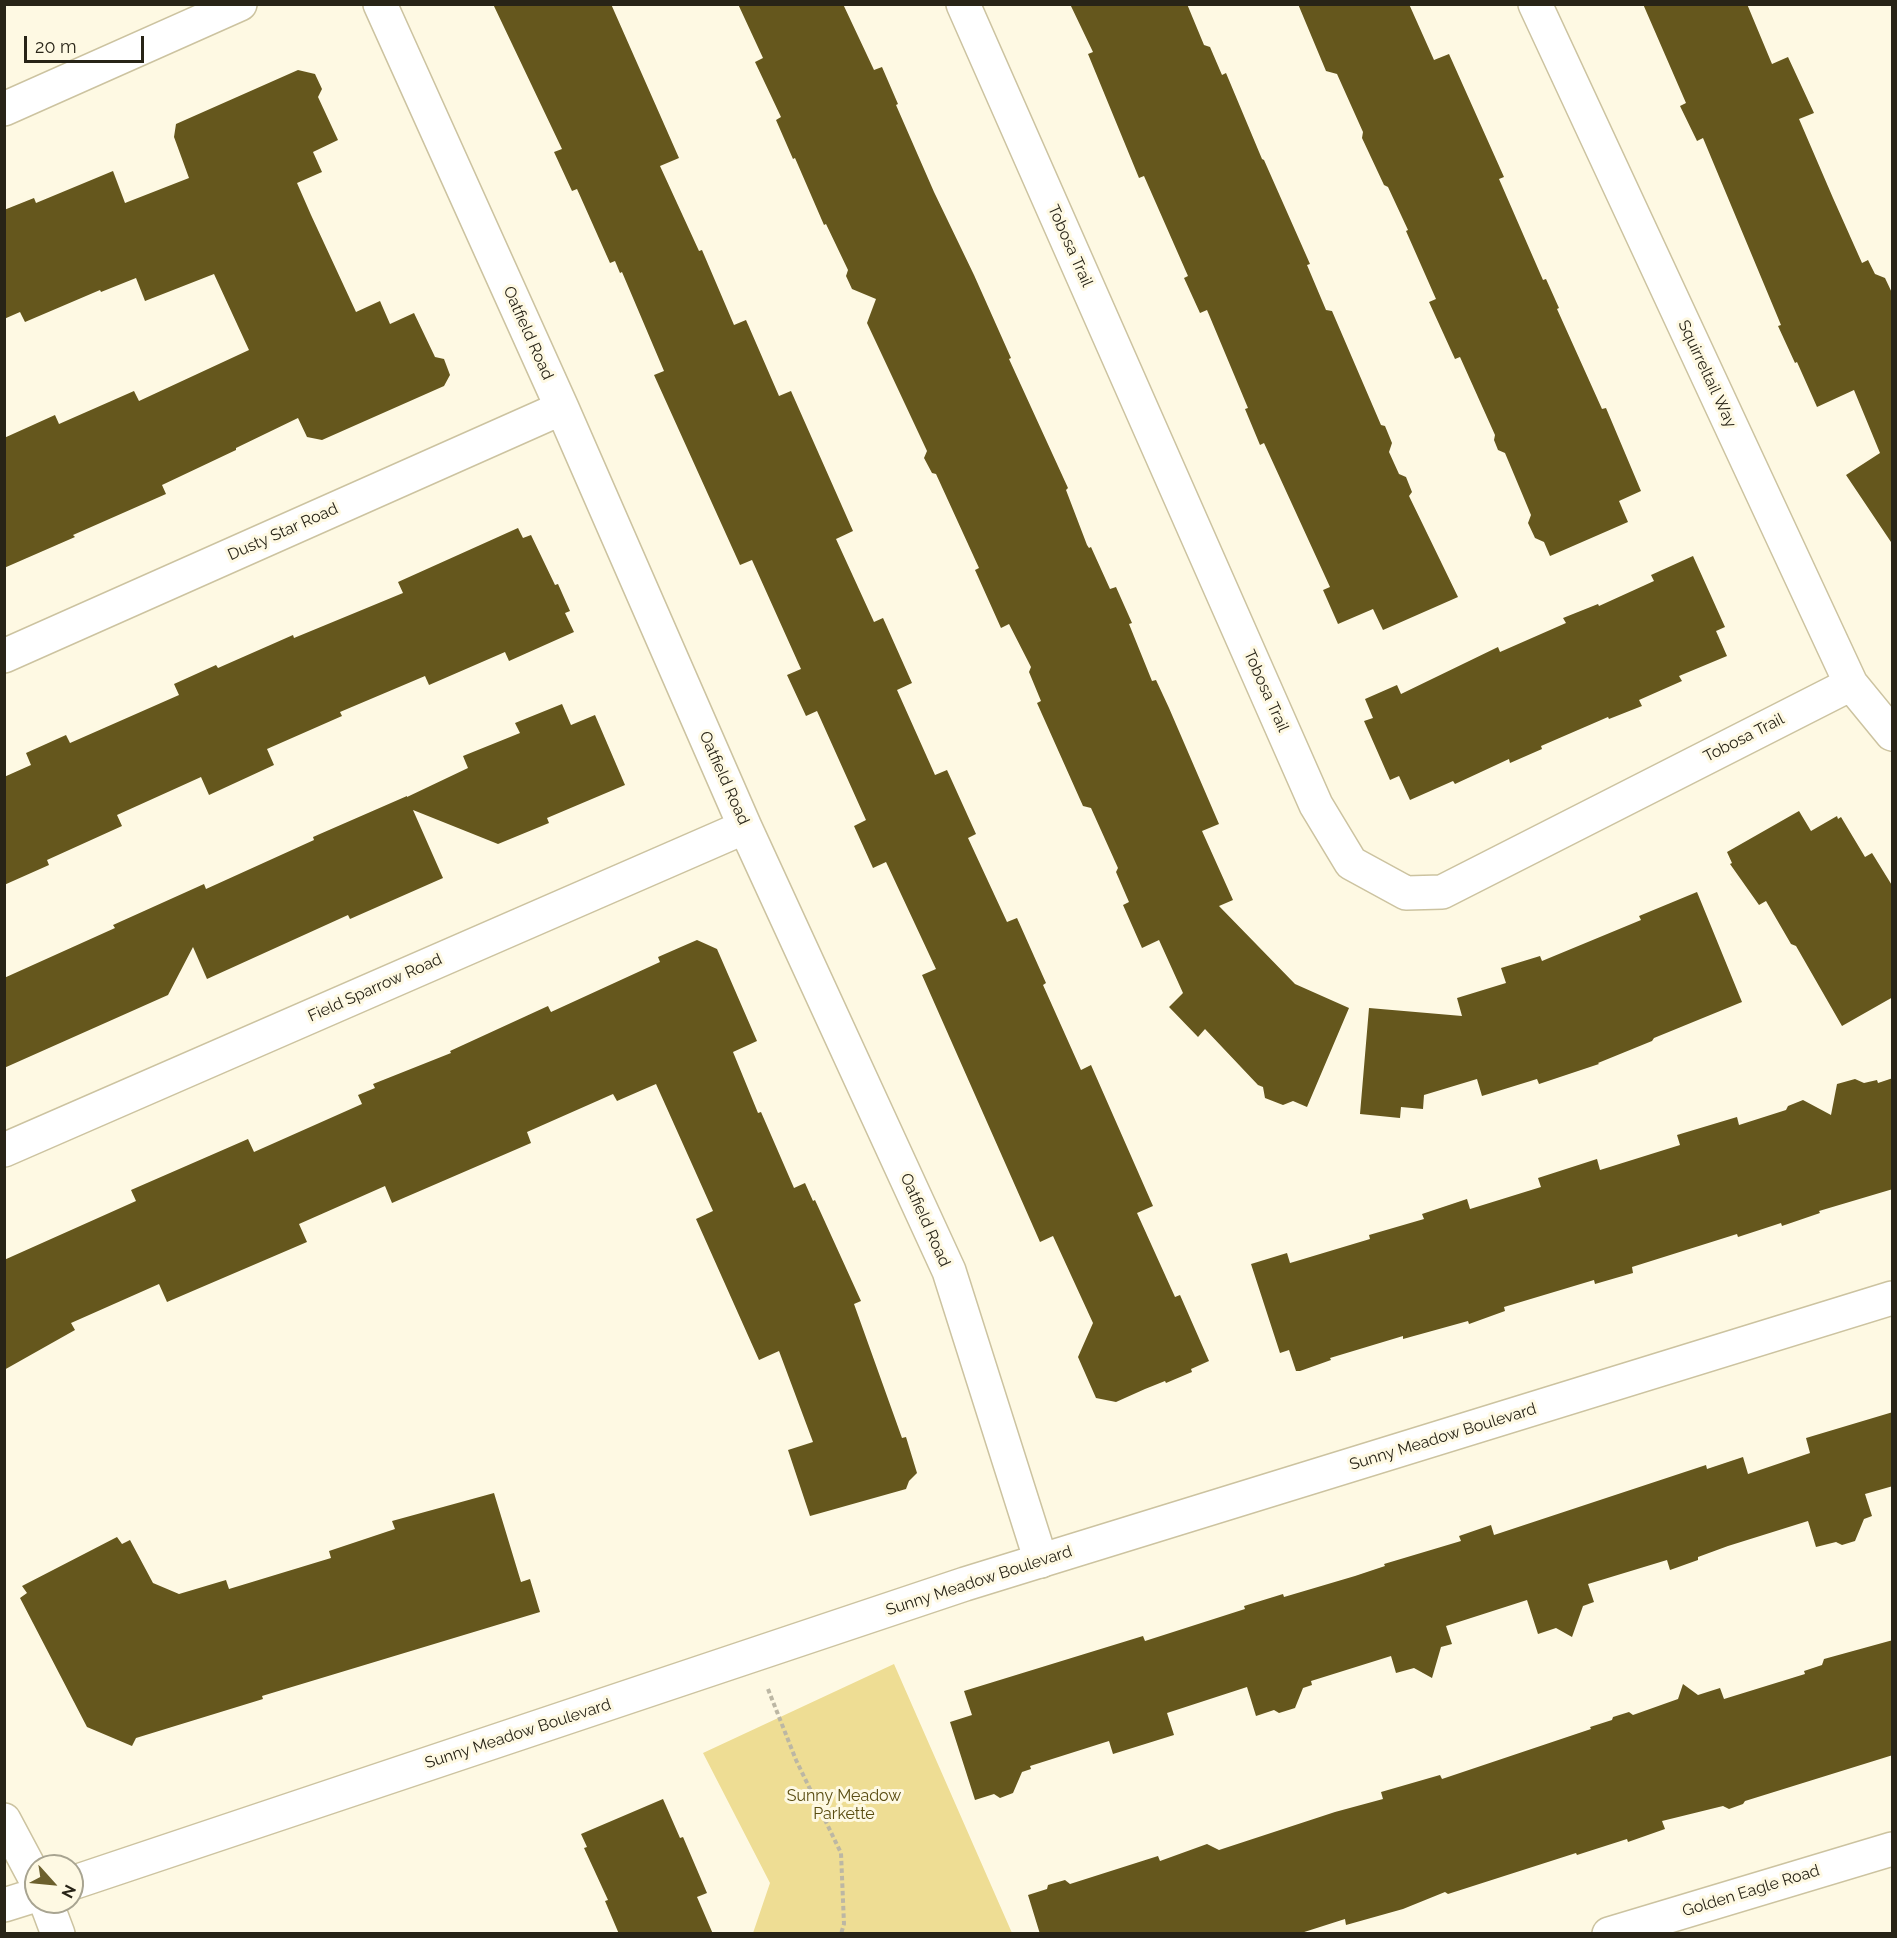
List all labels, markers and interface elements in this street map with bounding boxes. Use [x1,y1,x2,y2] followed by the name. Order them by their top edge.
[27,24,147,62] scale bar
[35,36,77,57] text: 20 m
[1043,202,1097,290] street label: Tobosa Trail
[499,283,557,383] street label: Oatfield Road
[1674,317,1740,431] street label: Squirreltail Way
[225,499,341,565] street label: Dusty Star Road
[1239,647,1293,735] street label: Tobosa Trail
[1700,709,1788,767] street label: Tobosa Trail
[695,728,753,828] street label: Oatfield Road
[305,950,445,1026] street label: Field Sparrow Road
[896,1170,954,1270] street label: Oatfield Road
[1347,1399,1539,1475] street label: Sunny Meadow Boulevard
[884,1542,1074,1620] street label: Sunny Meadow Boulevard
[423,1695,613,1773] street label: Sunny Meadow Boulevard
[787,1786,901,1824] park label: Sunny Meadow Parkette
[24,1854,84,1914] north arrow
[1680,1861,1822,1921] street label: Golden Eagle Road
[57,1882,80,1901] text: N

